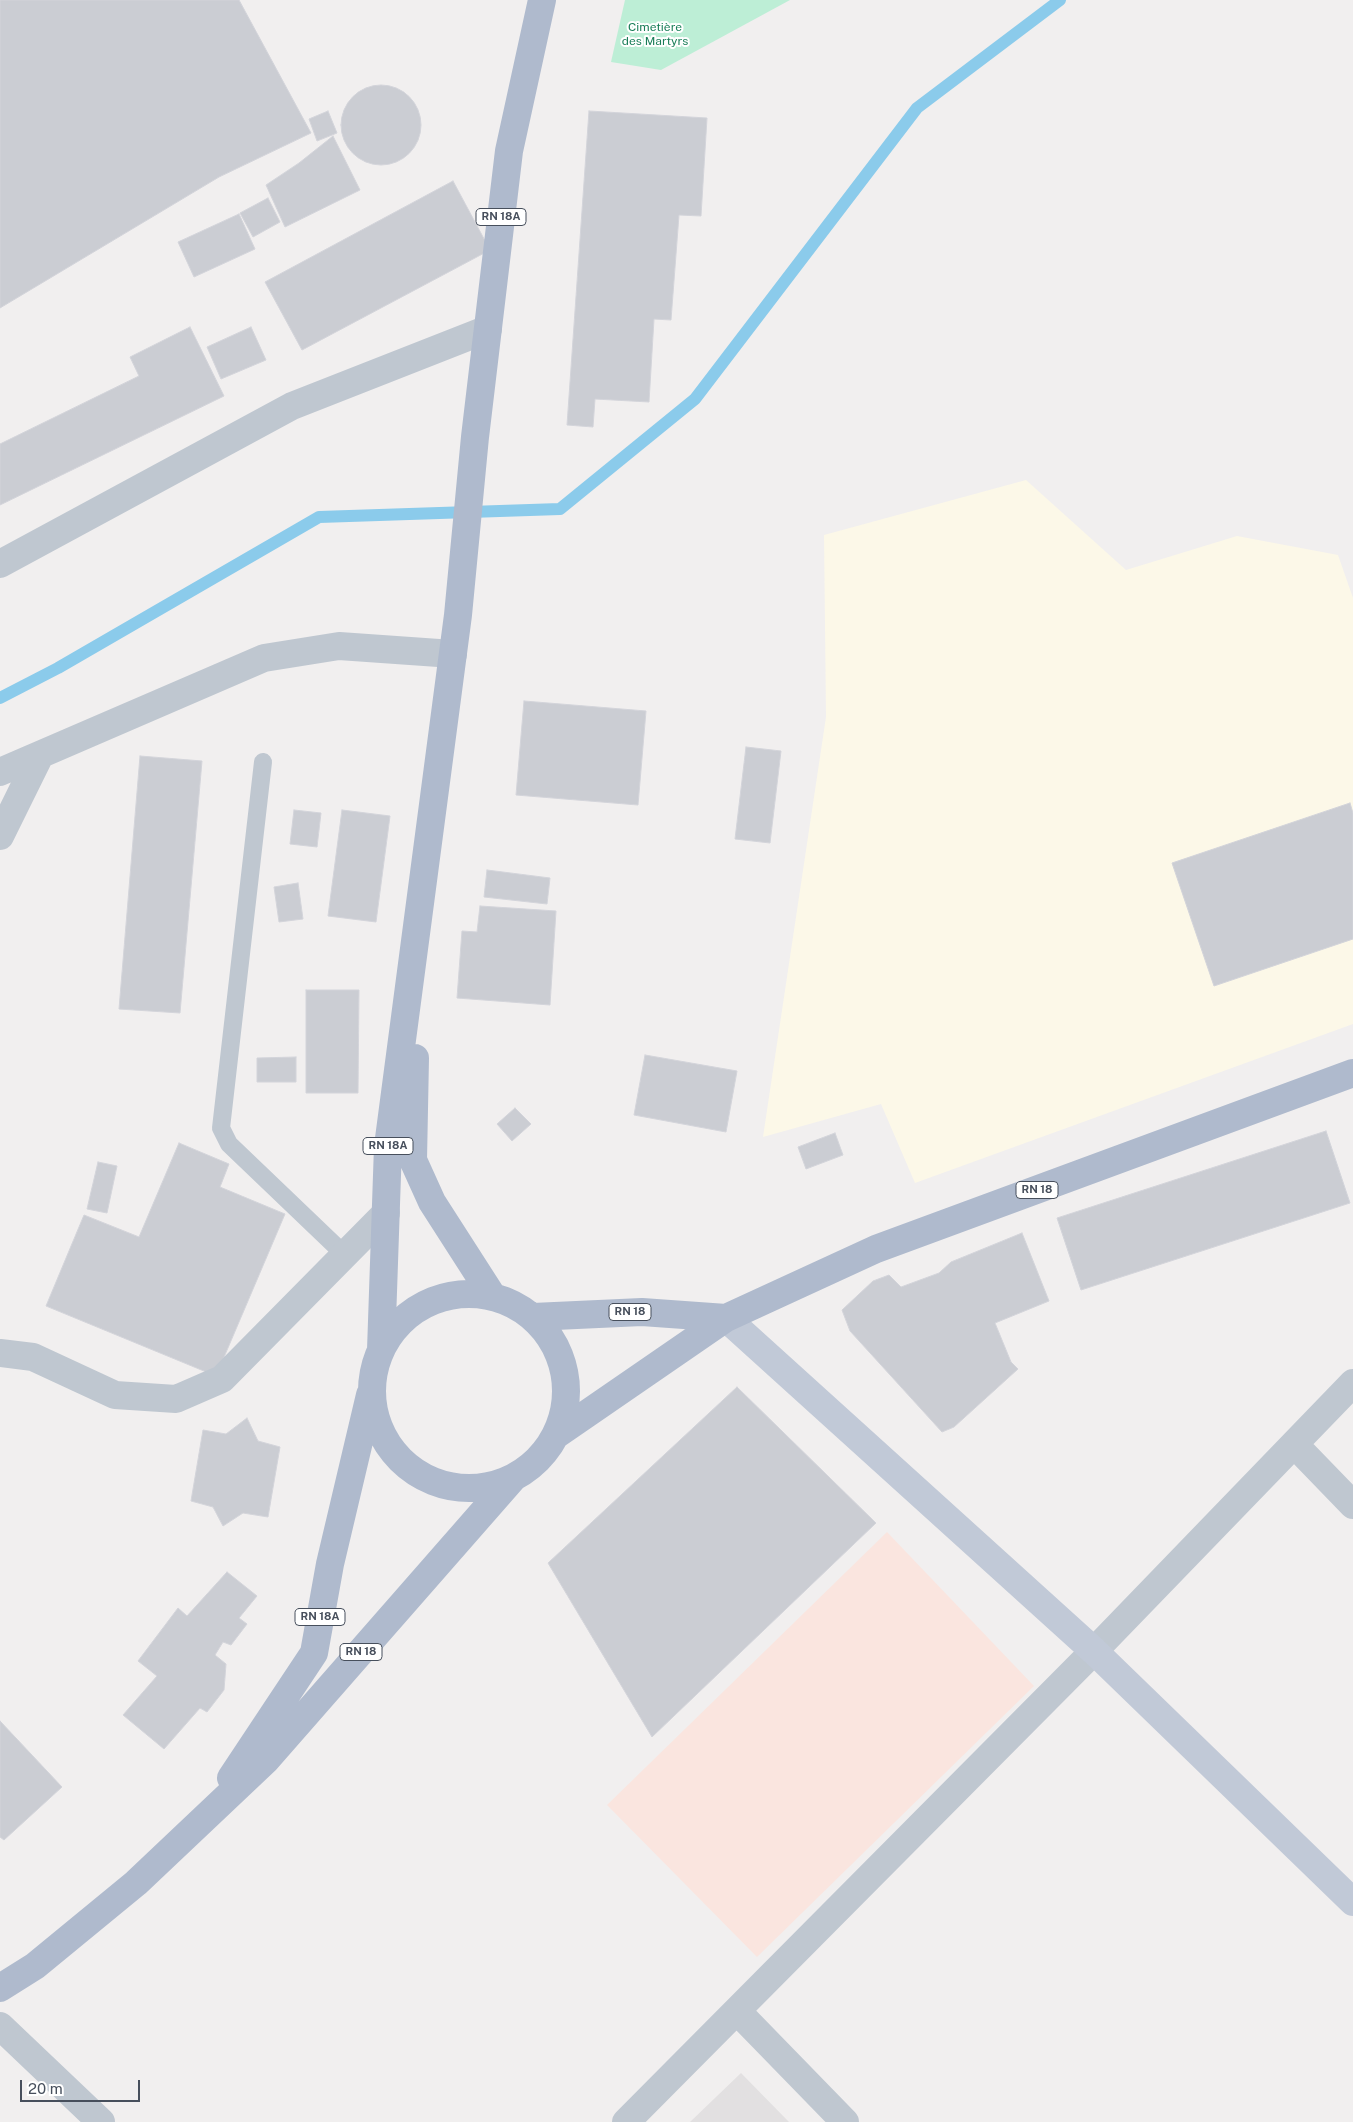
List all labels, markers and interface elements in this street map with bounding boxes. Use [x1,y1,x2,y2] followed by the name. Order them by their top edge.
[622,20,688,48] park label: Cimetière des Martyrs
[476,208,526,226] road number: RN 18A
[363,1138,413,1154] road number: RN 18A
[1016,1182,1058,1198] road number: RN 18
[609,1304,651,1320] road number: RN 18
[295,1608,345,1625] road number: RN 18A
[340,1644,382,1660] road number: RN 18
[22,2070,142,2102] scale bar
[28,2080,63,2097] text: 20 m

